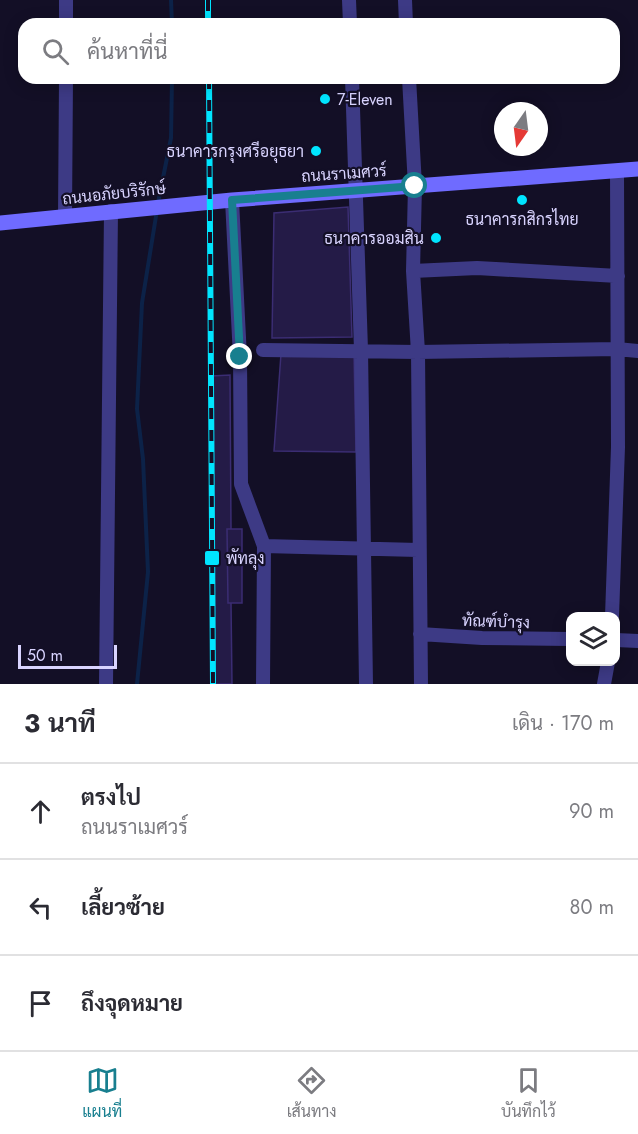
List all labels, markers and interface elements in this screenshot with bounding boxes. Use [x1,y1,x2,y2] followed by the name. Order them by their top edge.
[18,18,620,84] search box
[39,35,72,68] icon: search
[87,35,167,67] text: ค้นหาที่นี่
[337,88,393,111] place label: 7-Eleven
[318,92,332,106] marker: 7-Eleven
[494,102,548,156] north arrow
[166,140,304,163] place label: ธนาคารกรุงศรีอยุธยา
[309,144,323,158] marker: ธนาคารกรุงศรีอยุธยา
[300,158,388,188] street label: ถนนราเมศวร์
[401,172,427,198] route start
[61,176,167,210] street label: ถนนอภัยบริรักษ์
[515,193,529,207] marker: ธนาคารกสิกรไทย
[465,208,579,231] place label: ธนาคารกสิกรไทย
[324,227,424,250] place label: ธนาคารออมสิน
[429,231,443,245] marker: ธนาคารออมสิน
[226,343,252,369] route end
[226,547,265,570] place label: พัทลุง
[203,549,221,567] marker: พัทลุง
[461,608,531,634] street label: ทัณฑ์บำรุง
[566,612,620,666] map controls
[566,612,620,666] button: layers
[18,642,117,670] scale bar
[27,644,63,667] text: 50 m
[24,704,96,742] text: 3 นาที
[512,709,614,738] text: เดิน · 170 m
[81,781,141,813] text: ตรงไป
[24,795,57,828] icon: ahead
[569,797,614,826] text: 90 m
[81,813,188,842] text: ถนนราเมศวร์
[24,891,57,924] icon: left
[81,891,165,923] text: เลี้ยวซ้าย
[569,893,614,922] text: 80 m
[24,987,57,1020] icon: arrive
[81,987,183,1019] text: ถึงจุดหมาย
[82,1064,122,1123] tab: แผนที่
[287,1064,337,1123] tab: เส้นทาง
[501,1064,556,1123] tab: บันทึกไว้

